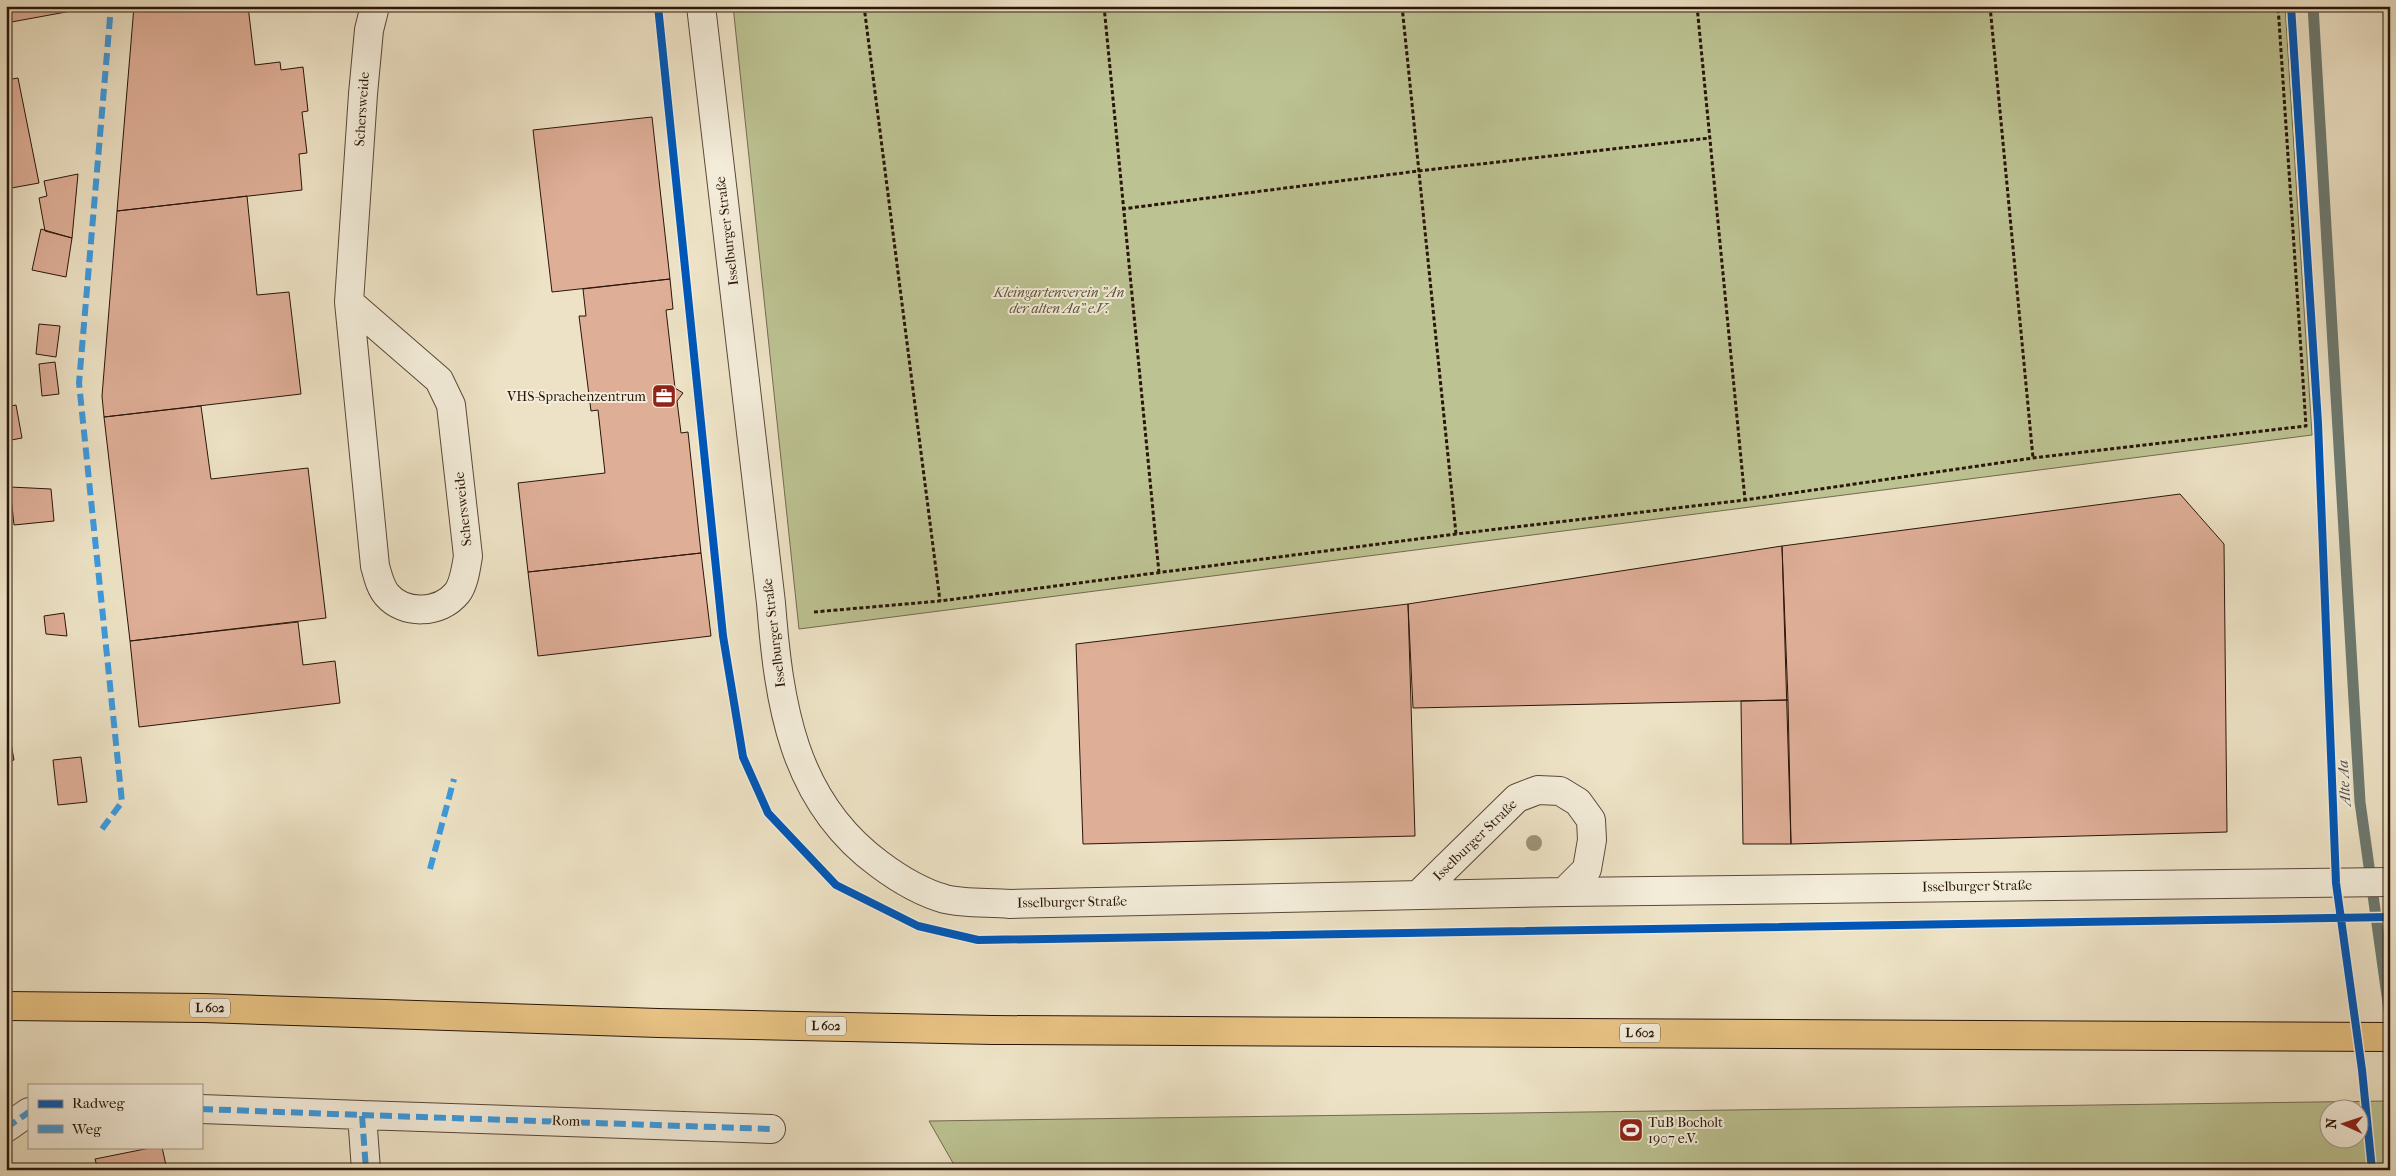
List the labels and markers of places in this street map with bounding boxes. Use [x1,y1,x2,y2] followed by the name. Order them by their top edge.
[651,383,677,409] office icon: VHS-Sprachenzentrum
[506,388,646,405] place label: VHS-Sprachenzentrum
[1648,1114,1723,1147] place label: TuB Bocholt 1907 e.V.
[1618,1117,1644,1143] sports icon: TuB Bocholt 1907 e.V.

